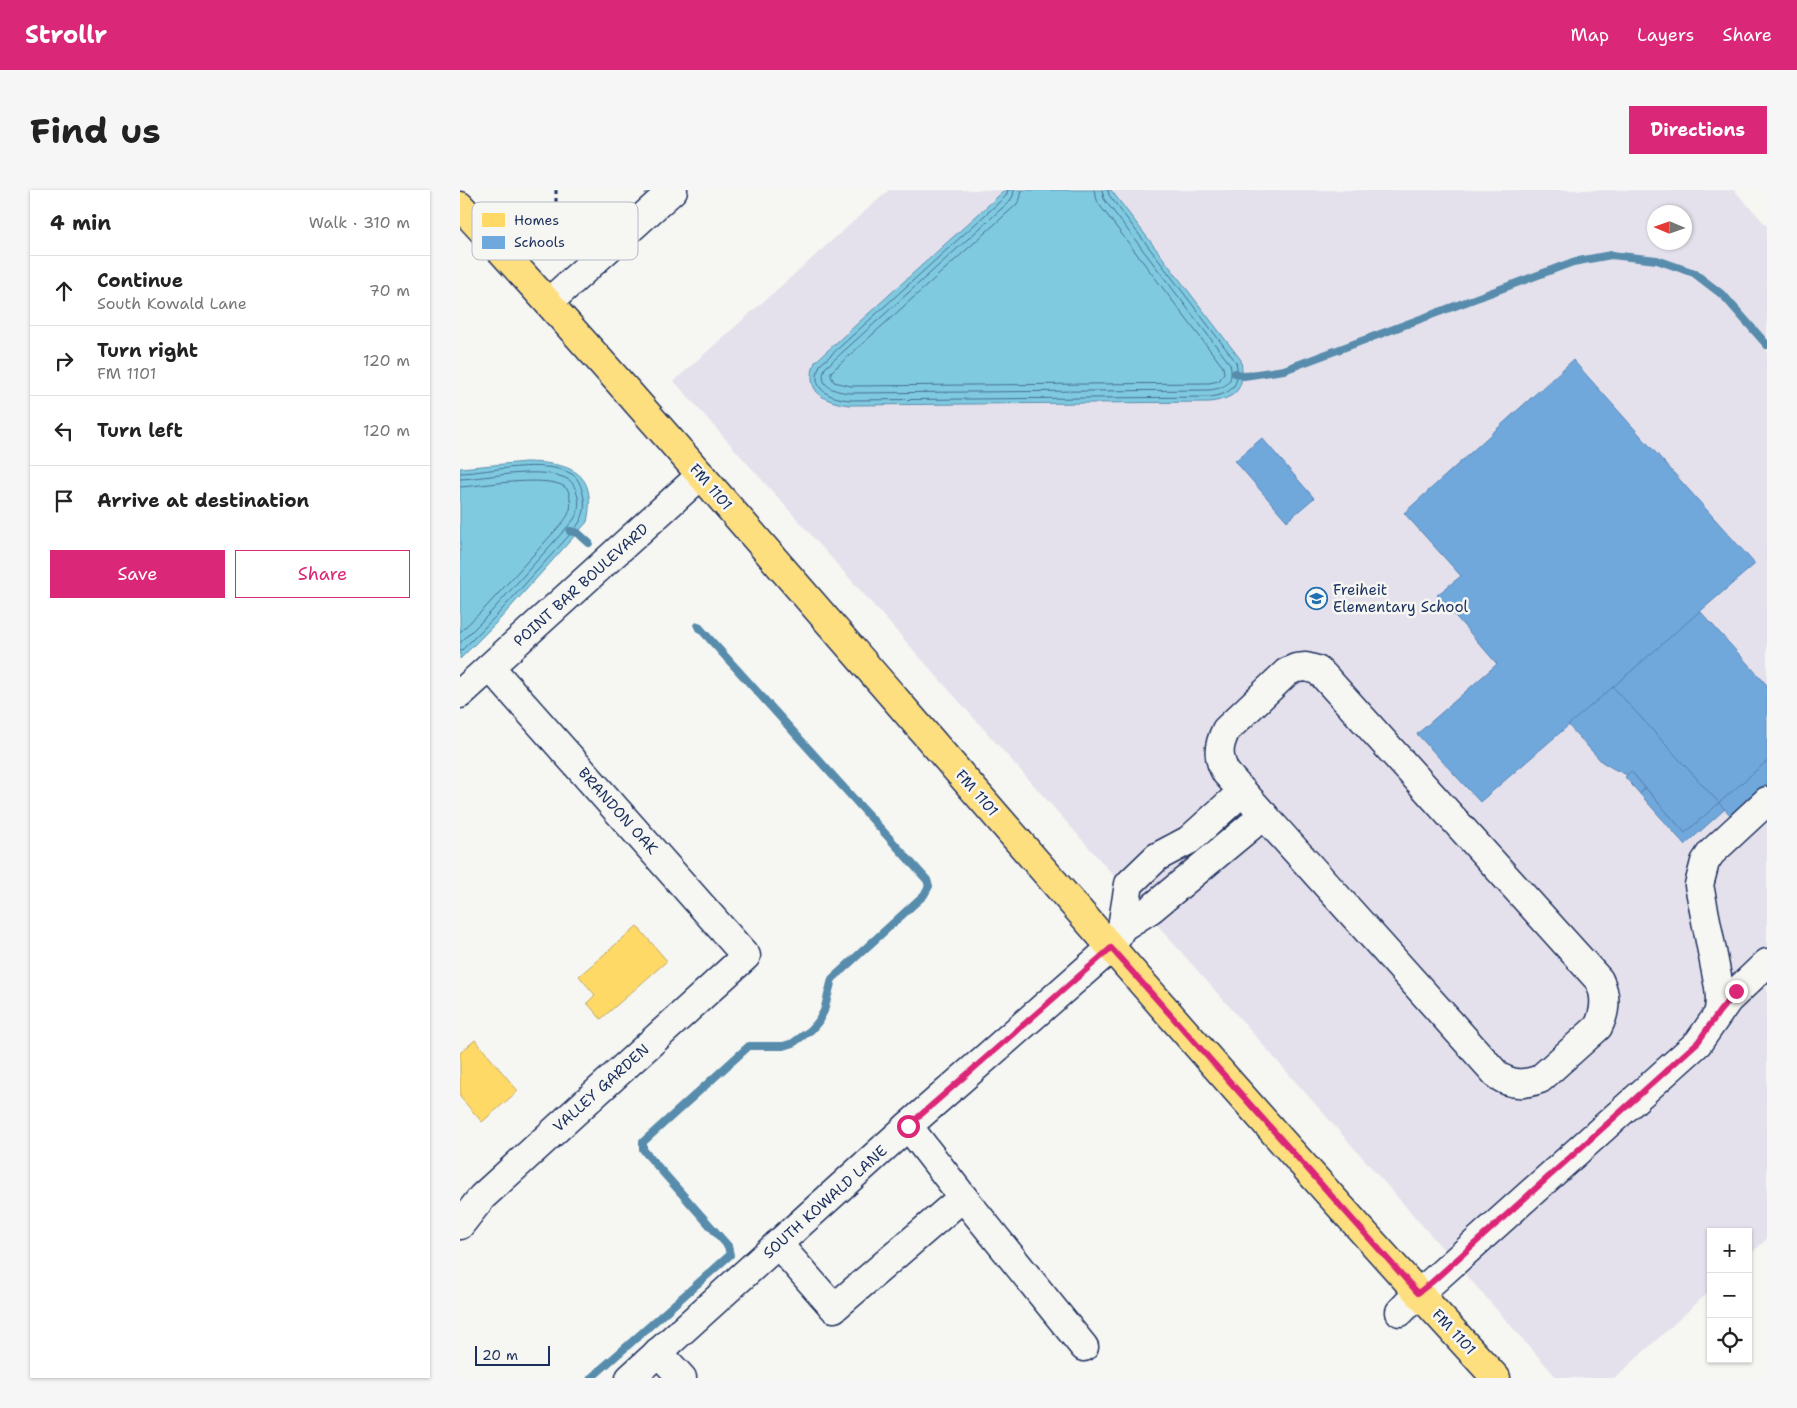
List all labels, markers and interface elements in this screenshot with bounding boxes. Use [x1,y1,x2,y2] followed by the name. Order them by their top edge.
[25,19,107,51] text: Strollr
[1571,23,1609,47] text: Map
[1637,23,1694,47] text: Layers
[1722,23,1772,47] text: Share
[1629,106,1767,154] button: Directions
[30,107,161,154] text: Find us
[472,202,638,260] legend
[1647,205,1692,250] north arrow
[50,209,111,237] text: 4 min
[514,211,559,229] text: Homes
[309,212,410,233] text: Walk · 310 m
[514,233,565,251] text: Schools
[97,268,183,293] text: Continue
[50,277,78,305] icon: ahead
[369,280,410,301] text: 70 m
[97,293,247,314] text: South Kowald Lane
[97,338,198,363] text: Turn right
[50,347,78,375] icon: right
[363,350,410,371] text: 120 m
[97,363,156,384] text: FM 1101
[50,417,78,445] icon: left
[97,418,183,443] text: Turn left
[363,420,410,441] text: 120 m
[685,459,737,515] street label: FM 1101
[50,487,78,515] icon: arrive
[97,488,309,513] text: Arrive at destination
[509,519,653,651] street label: POINT BAR BOULEVARD
[50,550,225,598] button: Save
[235,550,410,598] button: Share
[1333,580,1469,617] place label: Freiheit Elementary School
[1305,587,1329,611] school or university icon: Freiheit Elementary School
[574,763,663,859] street label: BRANDON OAK
[951,765,1003,821] street label: FM 1101
[1725,980,1748,1003] route end
[549,1040,653,1136] street label: VALLEY GARDEN
[897,1115,920,1138] route start
[759,1141,891,1263] street label: SOUTH KOWALD LANE
[1707,1228,1752,1363] map controls
[1707,1228,1752,1273] button: +
[1707,1273,1752,1318] button: −
[1428,1305,1480,1359] street label: FM 1101
[1707,1318,1752,1363] button: locate
[475,1343,550,1366] scale bar
[482,1346,518,1364] text: 20 m

